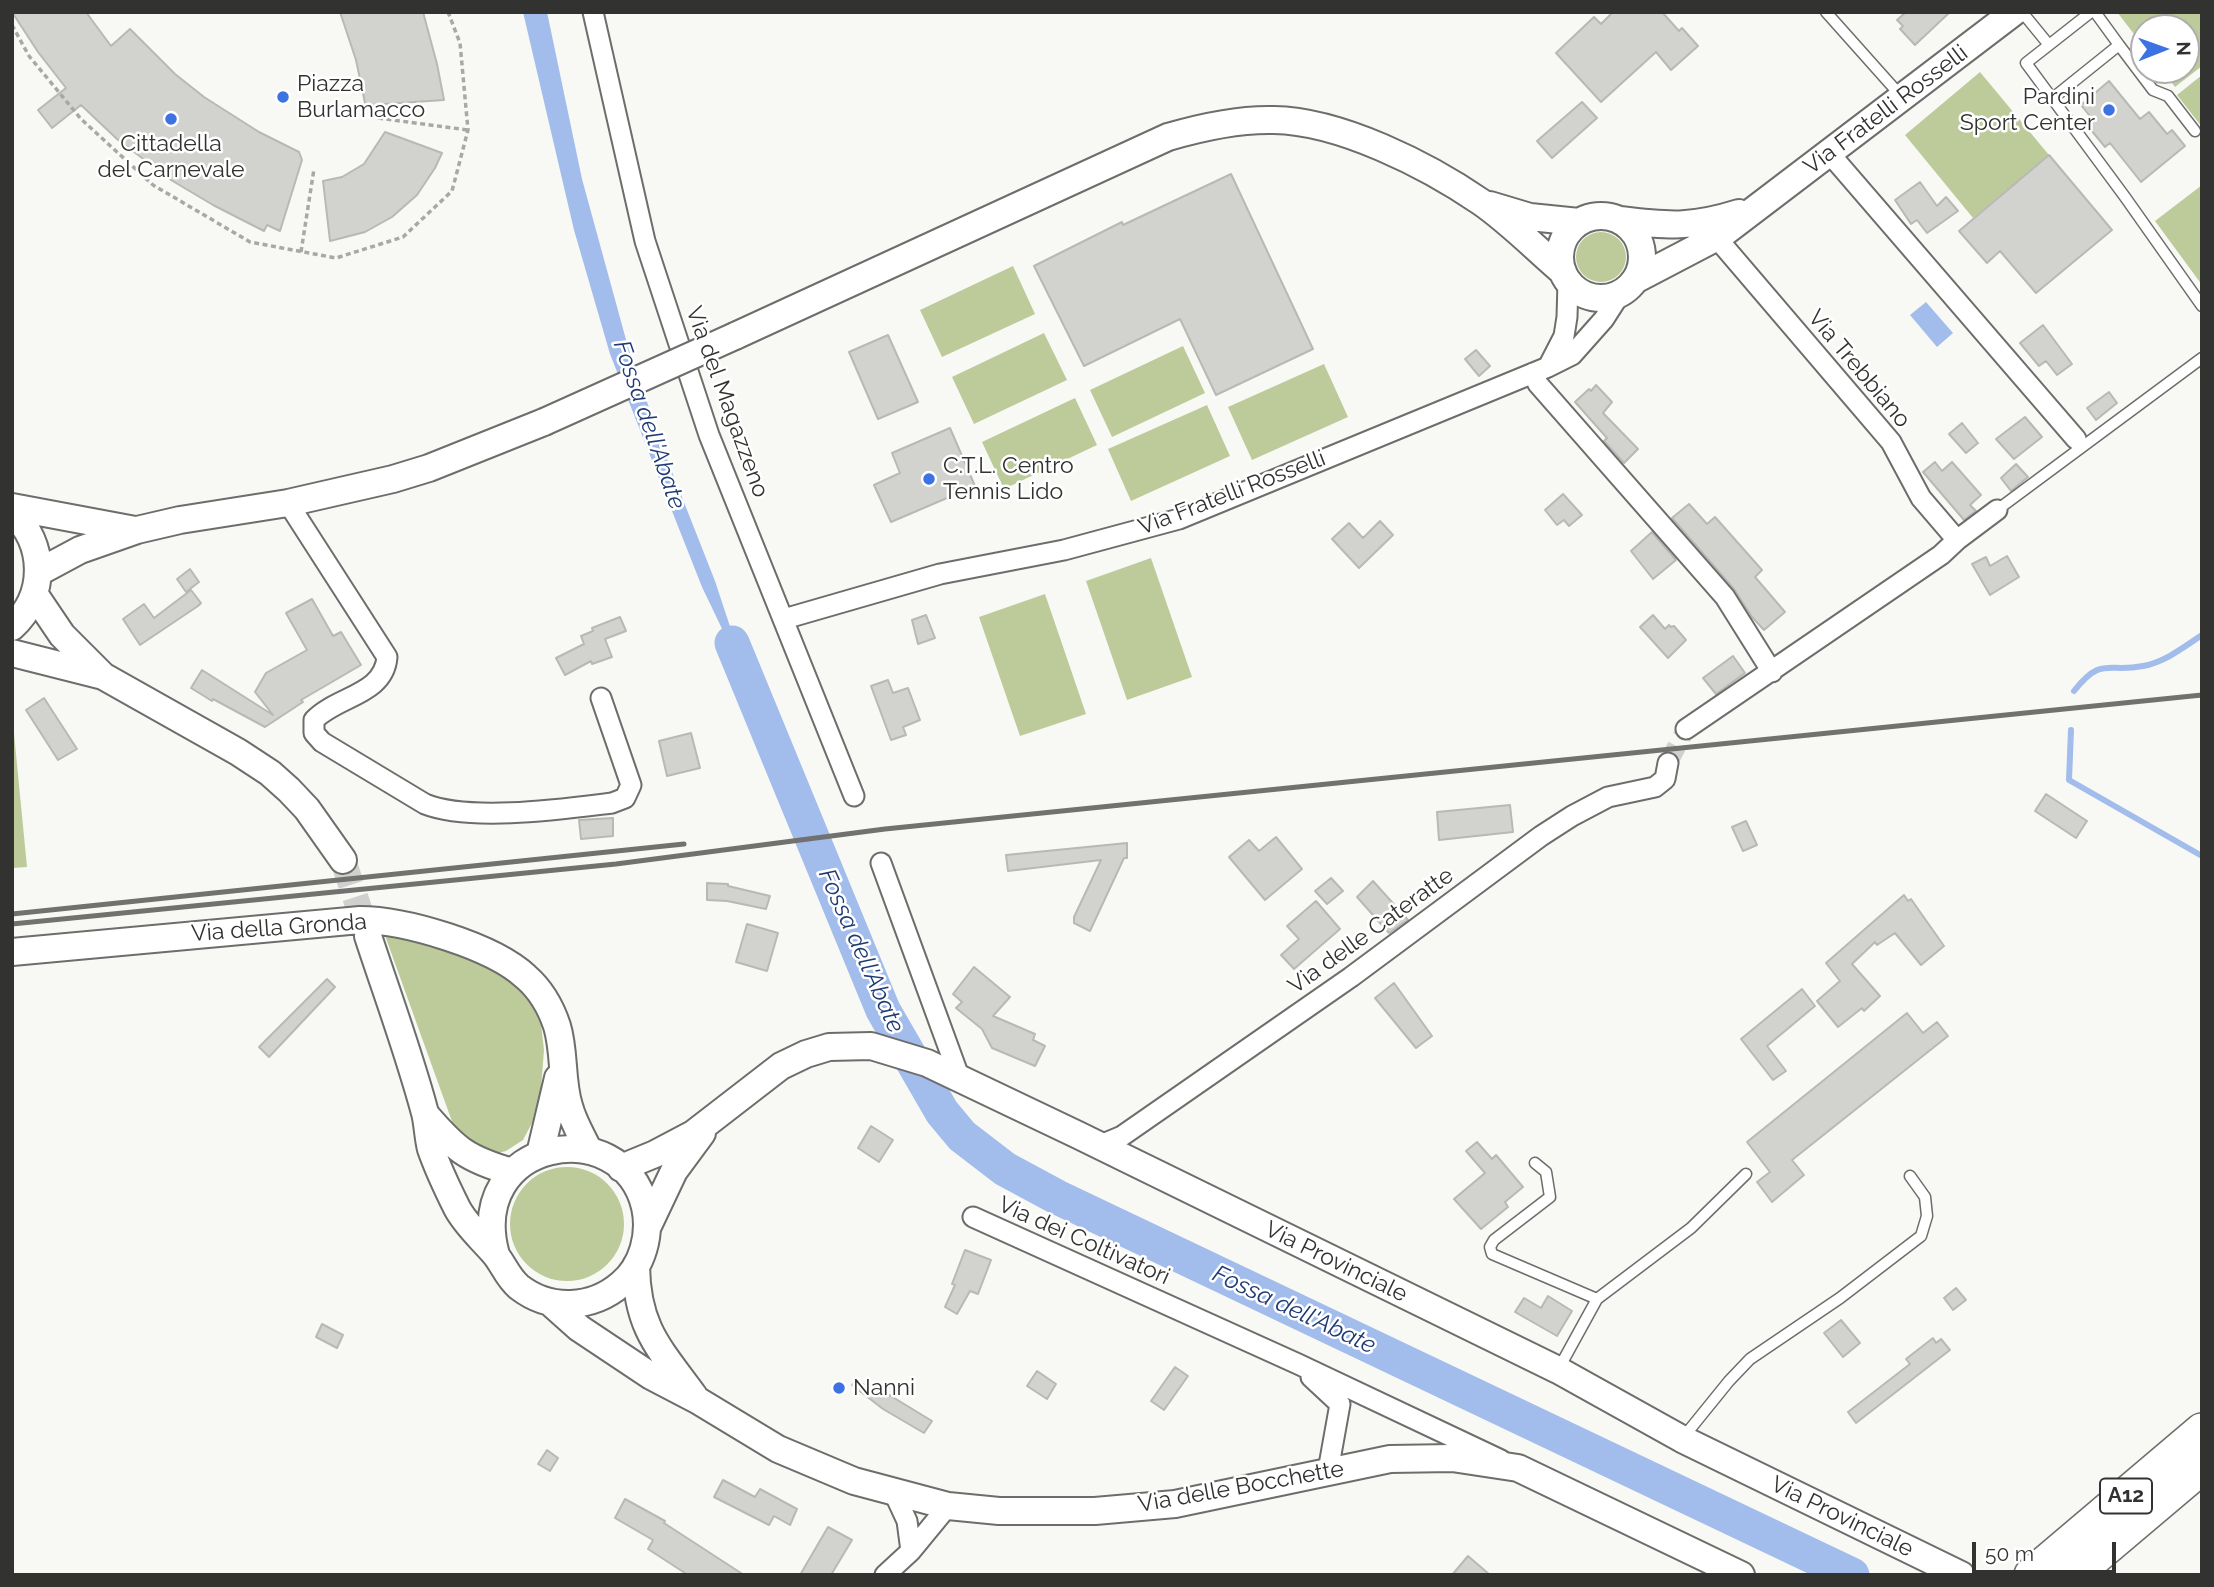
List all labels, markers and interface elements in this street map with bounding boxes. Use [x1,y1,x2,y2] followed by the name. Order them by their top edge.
[2130,14,2200,84] north arrow
[1799,39,1973,181] street label: Via Fratelli Rosselli
[2173,41,2195,56] text: N
[297,70,425,124] place label: Piazza Burlamacco
[1960,83,2095,137] place label: Pardini Sport Center
[275,89,291,105] marker: Piazza Burlamacco
[2101,102,2117,118] marker: Pardini Sport Center
[163,111,179,127] marker: Cittadella del Carnevale
[97,130,245,184] place label: Cittadella del Carnevale
[680,303,774,501] street label: Via del Magazzeno
[1802,305,1916,433] street label: Via Trebbiano
[607,337,691,513] water label: Fossa dell'Abate
[1135,445,1329,541] street label: Via Fratelli Rosselli
[943,452,1074,506] place label: C.T.L. Centro Tennis Lido
[921,471,937,487] marker: C.T.L. Centro Tennis Lido
[1283,862,1459,1000] street label: Via delle Cateratte
[812,864,910,1038] water label: Fossa dell'Abate
[190,908,368,948] street label: Via della Gronda
[994,1191,1174,1291] street label: Via dei Coltivatori
[1260,1216,1412,1308] street label: Via Provinciale
[1208,1260,1380,1360] water label: Fossa dell'Abate
[853,1374,915,1402] place label: Nanni
[831,1380,847,1396] marker: Nanni
[1136,1455,1346,1519] street label: Via delle Bocchette
[1766,1471,1918,1563] street label: Via Provinciale
[2100,1478,2152,1514] road number: A12
[1976,1528,2120,1572] scale bar
[1985,1541,2034,1566] text: 50 m

